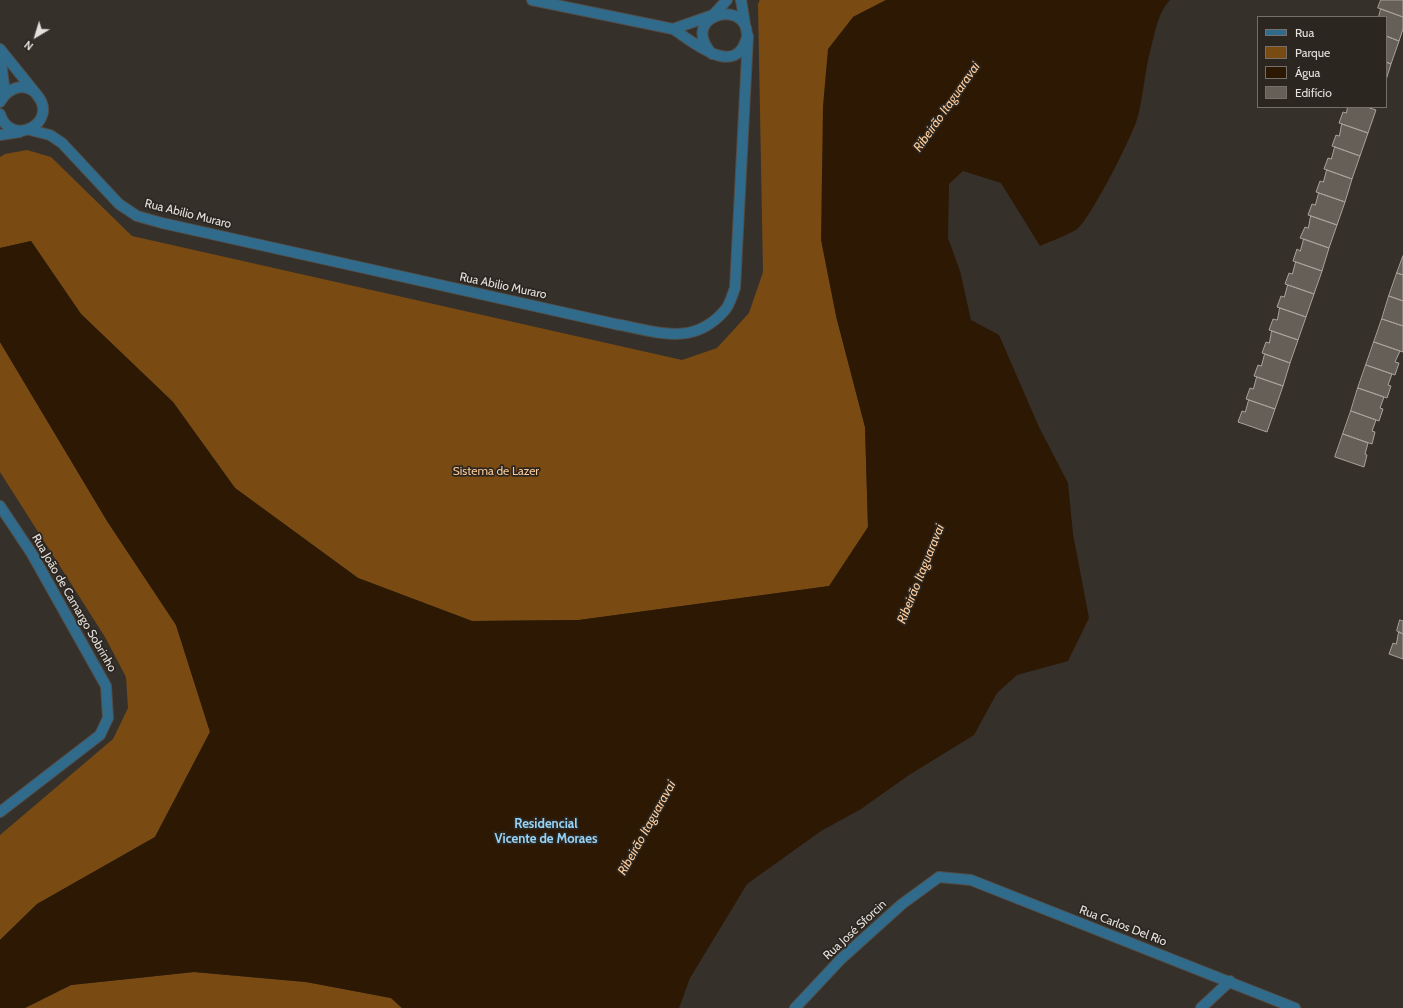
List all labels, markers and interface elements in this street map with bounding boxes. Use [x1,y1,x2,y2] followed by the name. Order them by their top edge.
[16,16,56,56] north arrow
[1257,16,1387,108] legend
[1295,25,1314,40] text: Rua
[21,38,36,53] text: N
[1295,45,1330,60] text: Parque
[910,59,984,155] water label: Ribeirão Itaguaravai
[1295,65,1320,80] text: Água
[1295,85,1332,100] text: Edifício
[143,196,233,232] street label: Rua Abilio Muraro
[458,270,548,302] street label: Rua Abilio Muraro
[453,464,539,478] park label: Sistema de Lazer
[894,522,948,626] water label: Ribeirão Itaguaravai
[29,532,119,674] street label: Rua João de Camargo Sobrinho
[615,778,679,878] water label: Ribeirão Itaguaravai
[495,816,597,847] district label: Residencial Vicente de Moraes
[821,897,889,963] street label: Rua José Sforcin
[1077,903,1169,949] street label: Rua Carlos Del Rio

